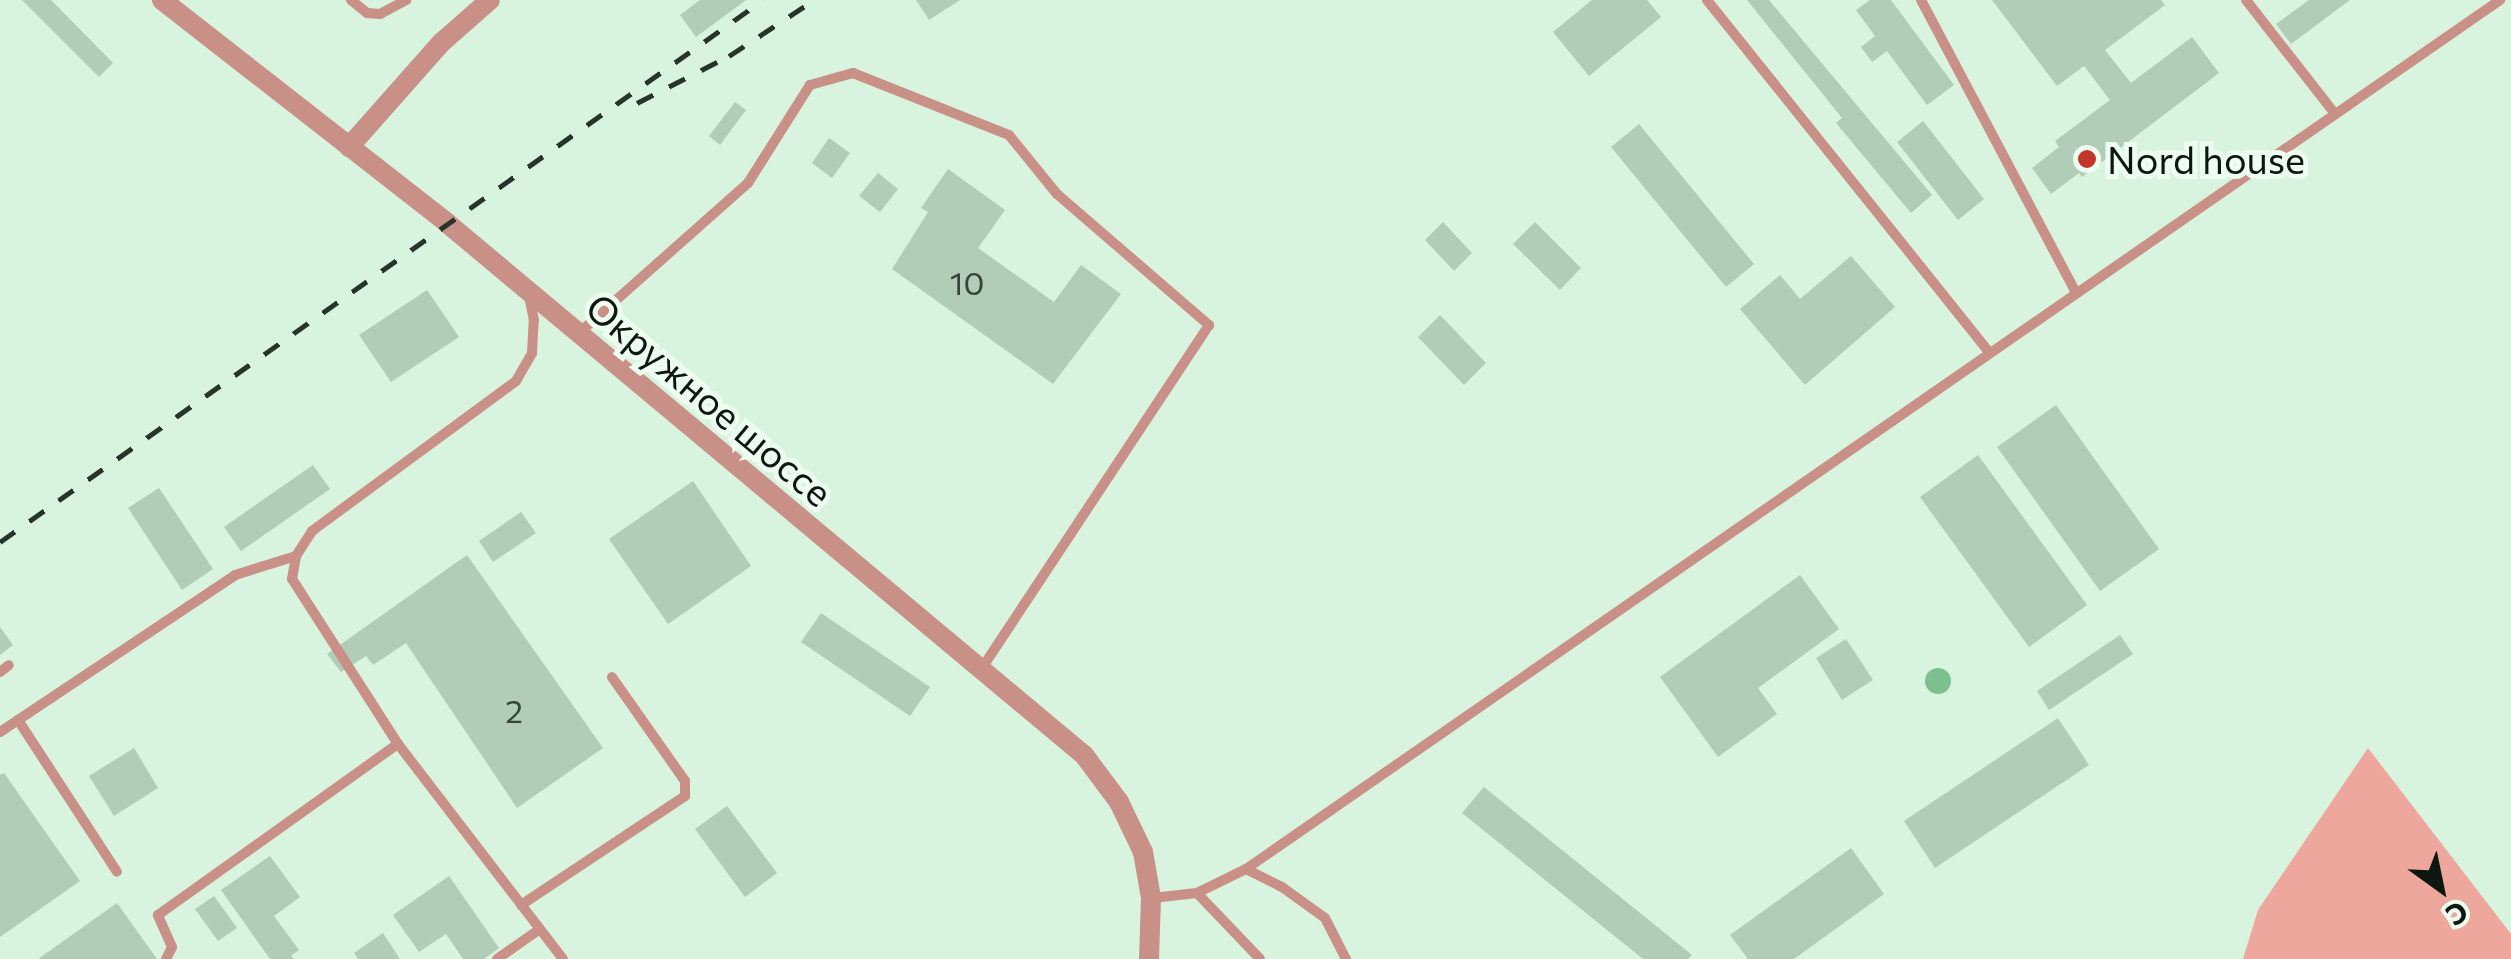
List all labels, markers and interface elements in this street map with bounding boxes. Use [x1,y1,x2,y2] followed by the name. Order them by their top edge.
[2107,136,2305,182] place label: Nord house
[2076,148,2098,170] marker: Nord house
[950,263,984,301] house number: 10
[578,283,842,515] street label: Окружное шоссе
[505,691,523,729] house number: 2
[2391,839,2491,939] north arrow
[2440,895,2475,934] text: С

